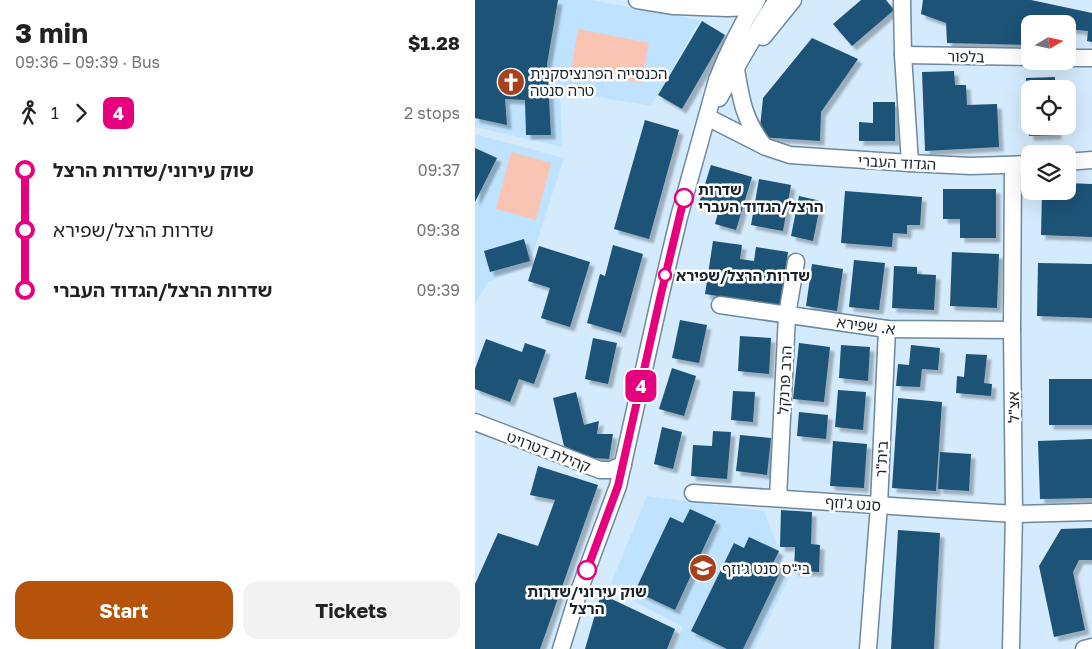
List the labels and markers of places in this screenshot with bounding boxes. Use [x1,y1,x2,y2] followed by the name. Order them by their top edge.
[530,64,667,99] place label: הכנסייה הפרנציסקנית טרה סנטה
[496,67,526,97] church icon: הכנסייה הפרנציסקנית טרה סנטה
[698,180,824,215] place label: שדרות הרצל/הגדוד העברי
[674,188,694,208] marker: שדרות הרצל/הגדוד העברי
[676,266,810,284] place label: שדרות הרצל/שפירא
[658,268,672,282] marker: שדרות הרצל/שפירא
[688,553,718,583] school or university icon: בי"ס סנט ג'וזף
[722,559,811,577] place label: בי"ס סנט ג'וזף
[577,560,597,580] marker: שוק עירוני/שדרות הרצל
[527,582,647,617] place label: שוק עירוני/שדרות הרצל

